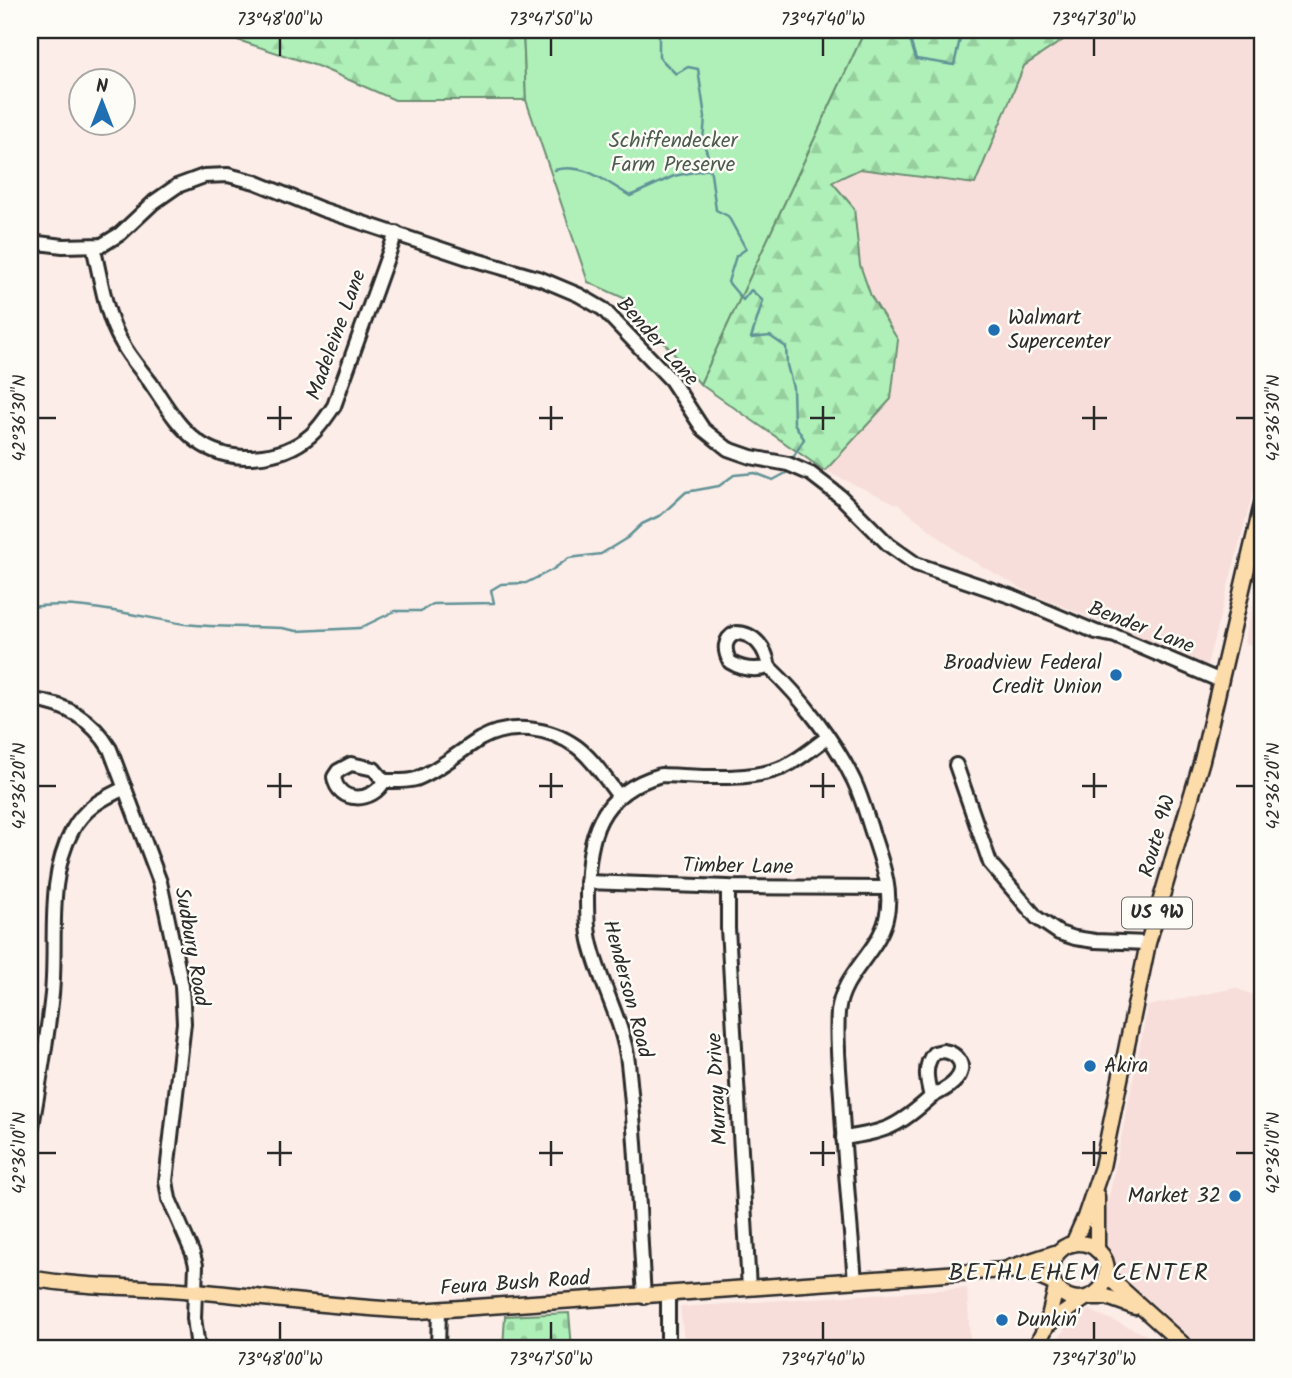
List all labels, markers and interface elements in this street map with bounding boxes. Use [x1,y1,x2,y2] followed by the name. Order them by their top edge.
[237,6,323,35] text: 73°48'00"W
[509,6,593,35] text: 73°47'50"W
[781,6,865,35] text: 73°47'40"W
[1052,6,1136,35] text: 73°47'30"W
[66,66,136,136] north arrow
[96,72,108,102] text: N
[609,125,738,182] park label: Schiffendecker Farm Preserve
[298,264,376,405] street label: Madeleine Lane
[608,290,707,395] street label: Bender Lane
[1008,302,1111,359] place label: Walmart Supercenter
[986,322,1002,338] marker: Walmart Supercenter
[6,375,35,461] text: 42°36'30"N
[1260,375,1289,461] text: 42°36'30"N
[1083,593,1199,664] street label: Bender Lane
[944,647,1102,704] place label: Broadview Federal Credit Union
[1108,667,1124,683] marker: Broadview Federal Credit Union
[6,743,35,829] text: 42°36'20"N
[1260,743,1289,829] text: 42°36'20"N
[1130,791,1186,881] street label: Route 9W
[682,850,794,884] street label: Timber Lane
[164,885,218,1010] street label: Sudbury Road
[1122,897,1192,928] road number: US 9W
[593,916,661,1062] street label: Henderson Road
[699,1031,737,1146] street label: Murray Drive
[1104,1050,1148,1083] place label: Akira
[1082,1058,1098,1074] marker: Akira
[6,1112,35,1194] text: 42°36'10"N
[1260,1112,1289,1194] text: 42°36'10"N
[1128,1180,1221,1213] place label: Market 32
[1227,1188,1243,1204] marker: Market 32
[948,1254,1210,1293] district label: BETHLEHEM CENTER
[439,1262,591,1306] street label: Feura Bush Road
[1016,1304,1081,1337] place label: Dunkin'
[994,1312,1010,1328] marker: Dunkin'
[237,1346,323,1375] text: 73°48'00"W
[509,1346,593,1375] text: 73°47'50"W
[781,1346,865,1375] text: 73°47'40"W
[1052,1346,1136,1375] text: 73°47'30"W

